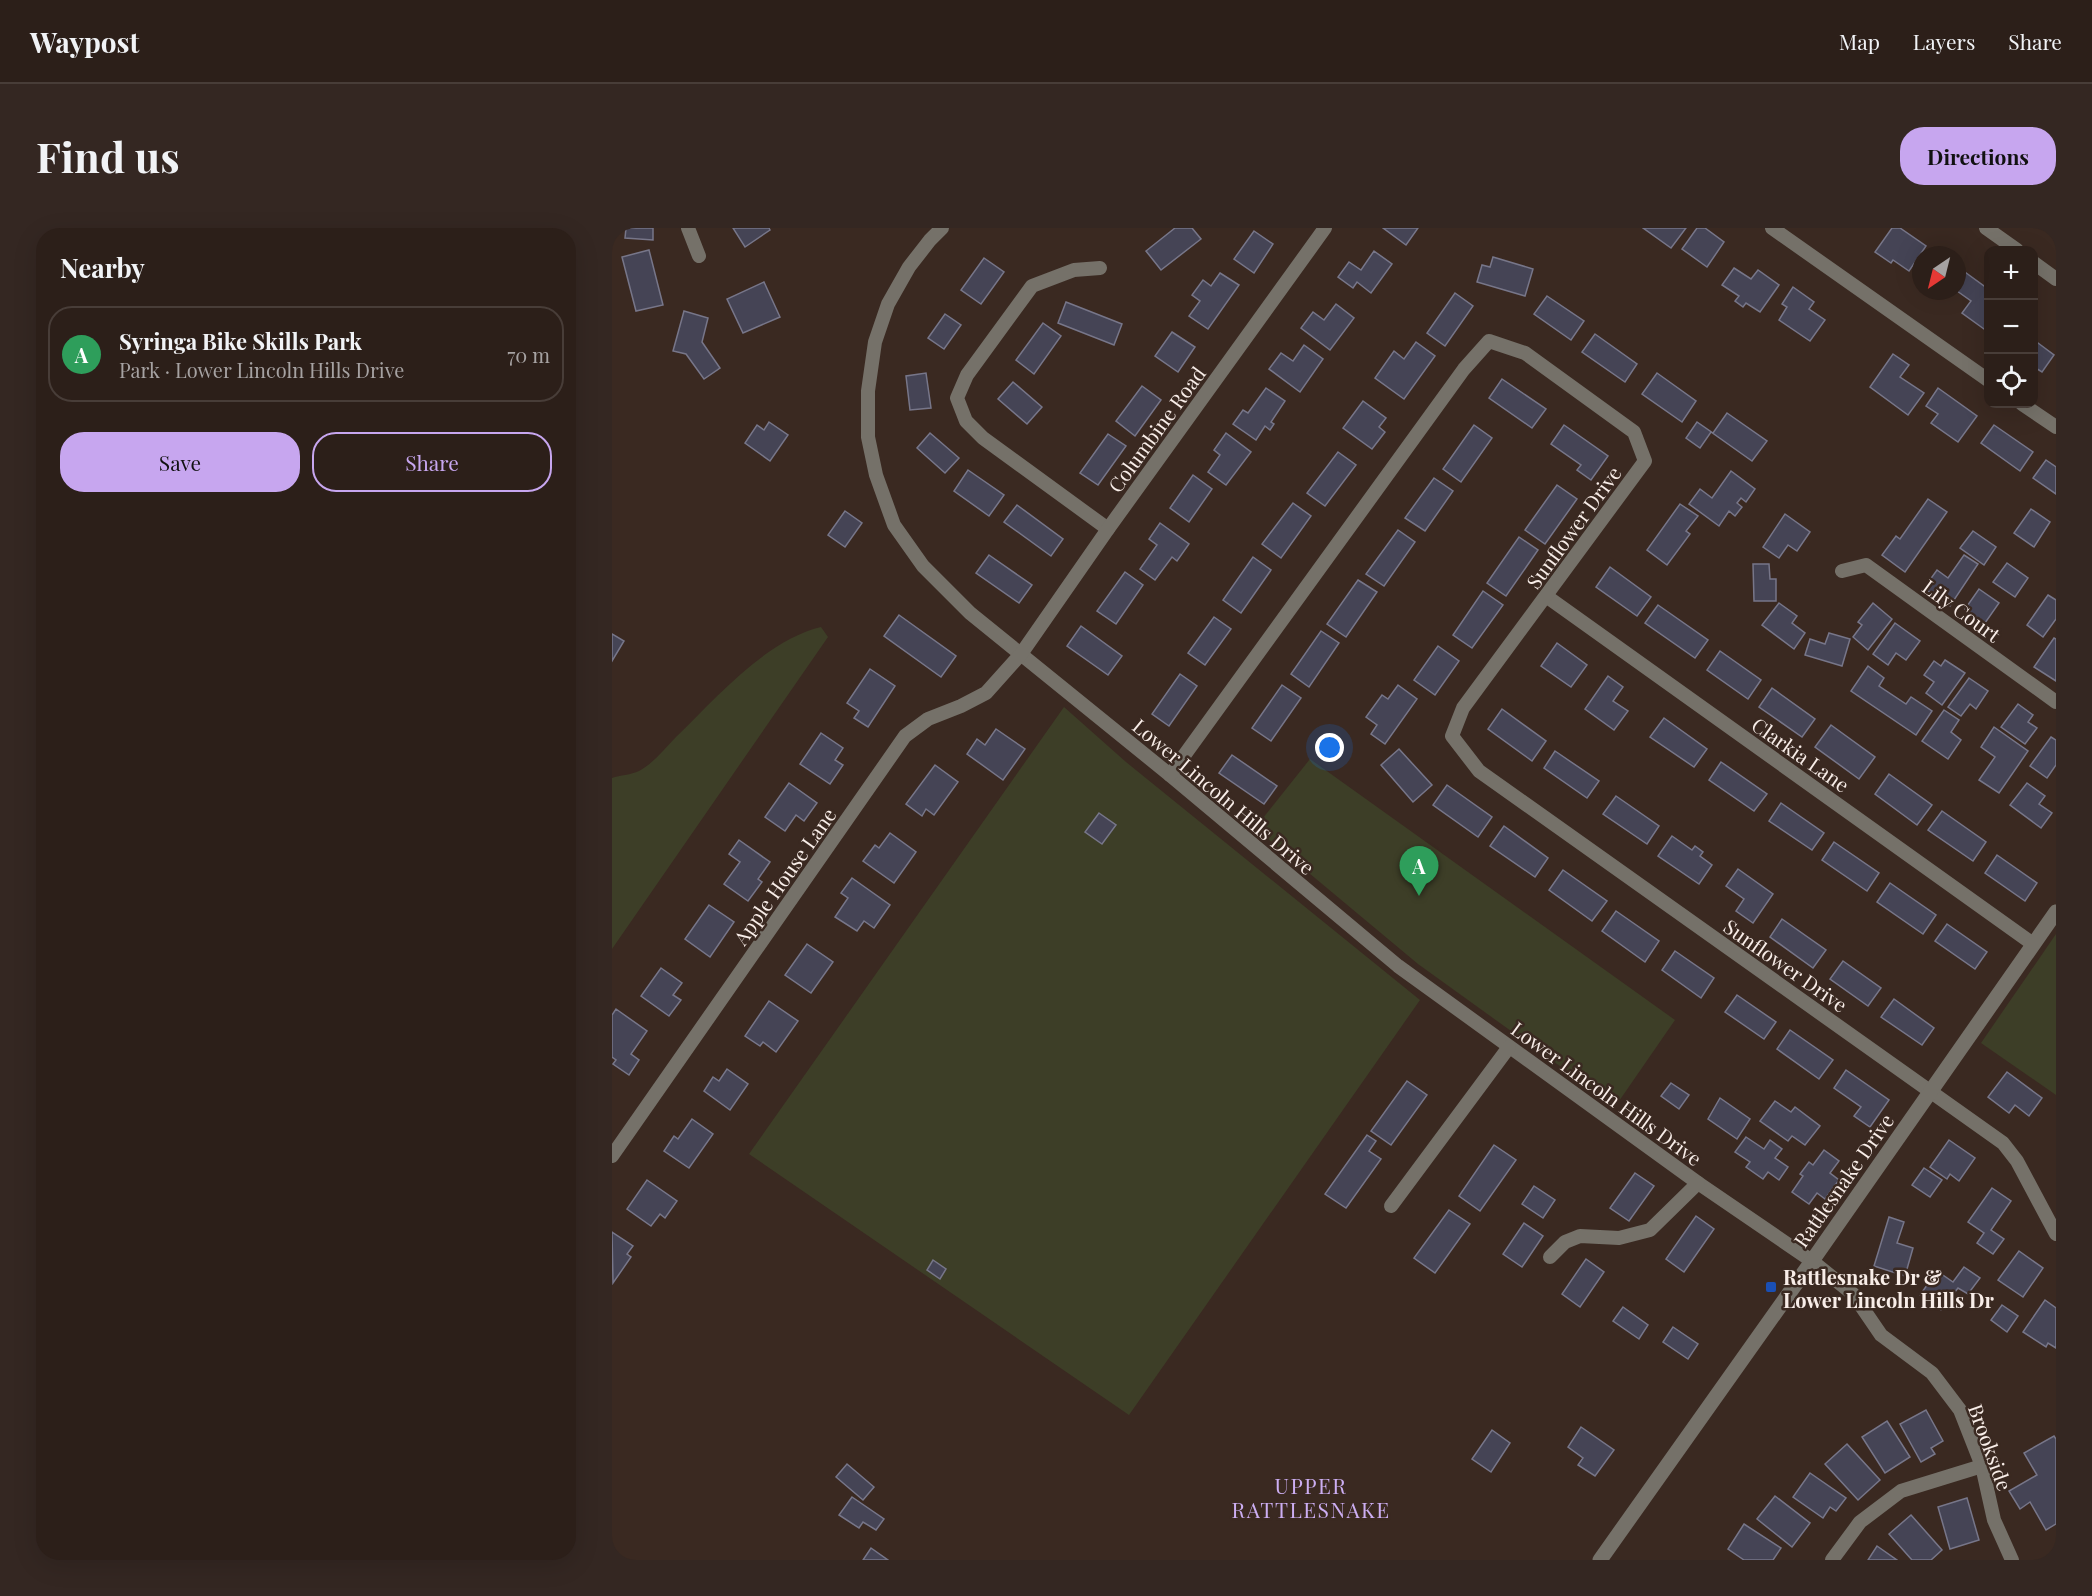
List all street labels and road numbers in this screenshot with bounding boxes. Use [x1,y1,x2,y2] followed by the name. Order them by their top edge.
[1101,360,1211,497] street label: Columbine Road
[1519,460,1627,594] street label: Sunflower Drive
[1918,573,2007,648] street label: Lily Court
[1747,710,1855,798] street label: Clarkia Lane
[1127,712,1321,880] street label: Lower Lincoln Hills Drive
[726,802,841,951] street label: Apple House Lane
[1719,912,1853,1018] street label: Sunflower Drive
[1506,1015,1708,1171] street label: Lower Lincoln Hills Drive
[1787,1108,1899,1252] street label: Rattlesnake Drive
[1963,1400,2019,1494] street label: Brookside

